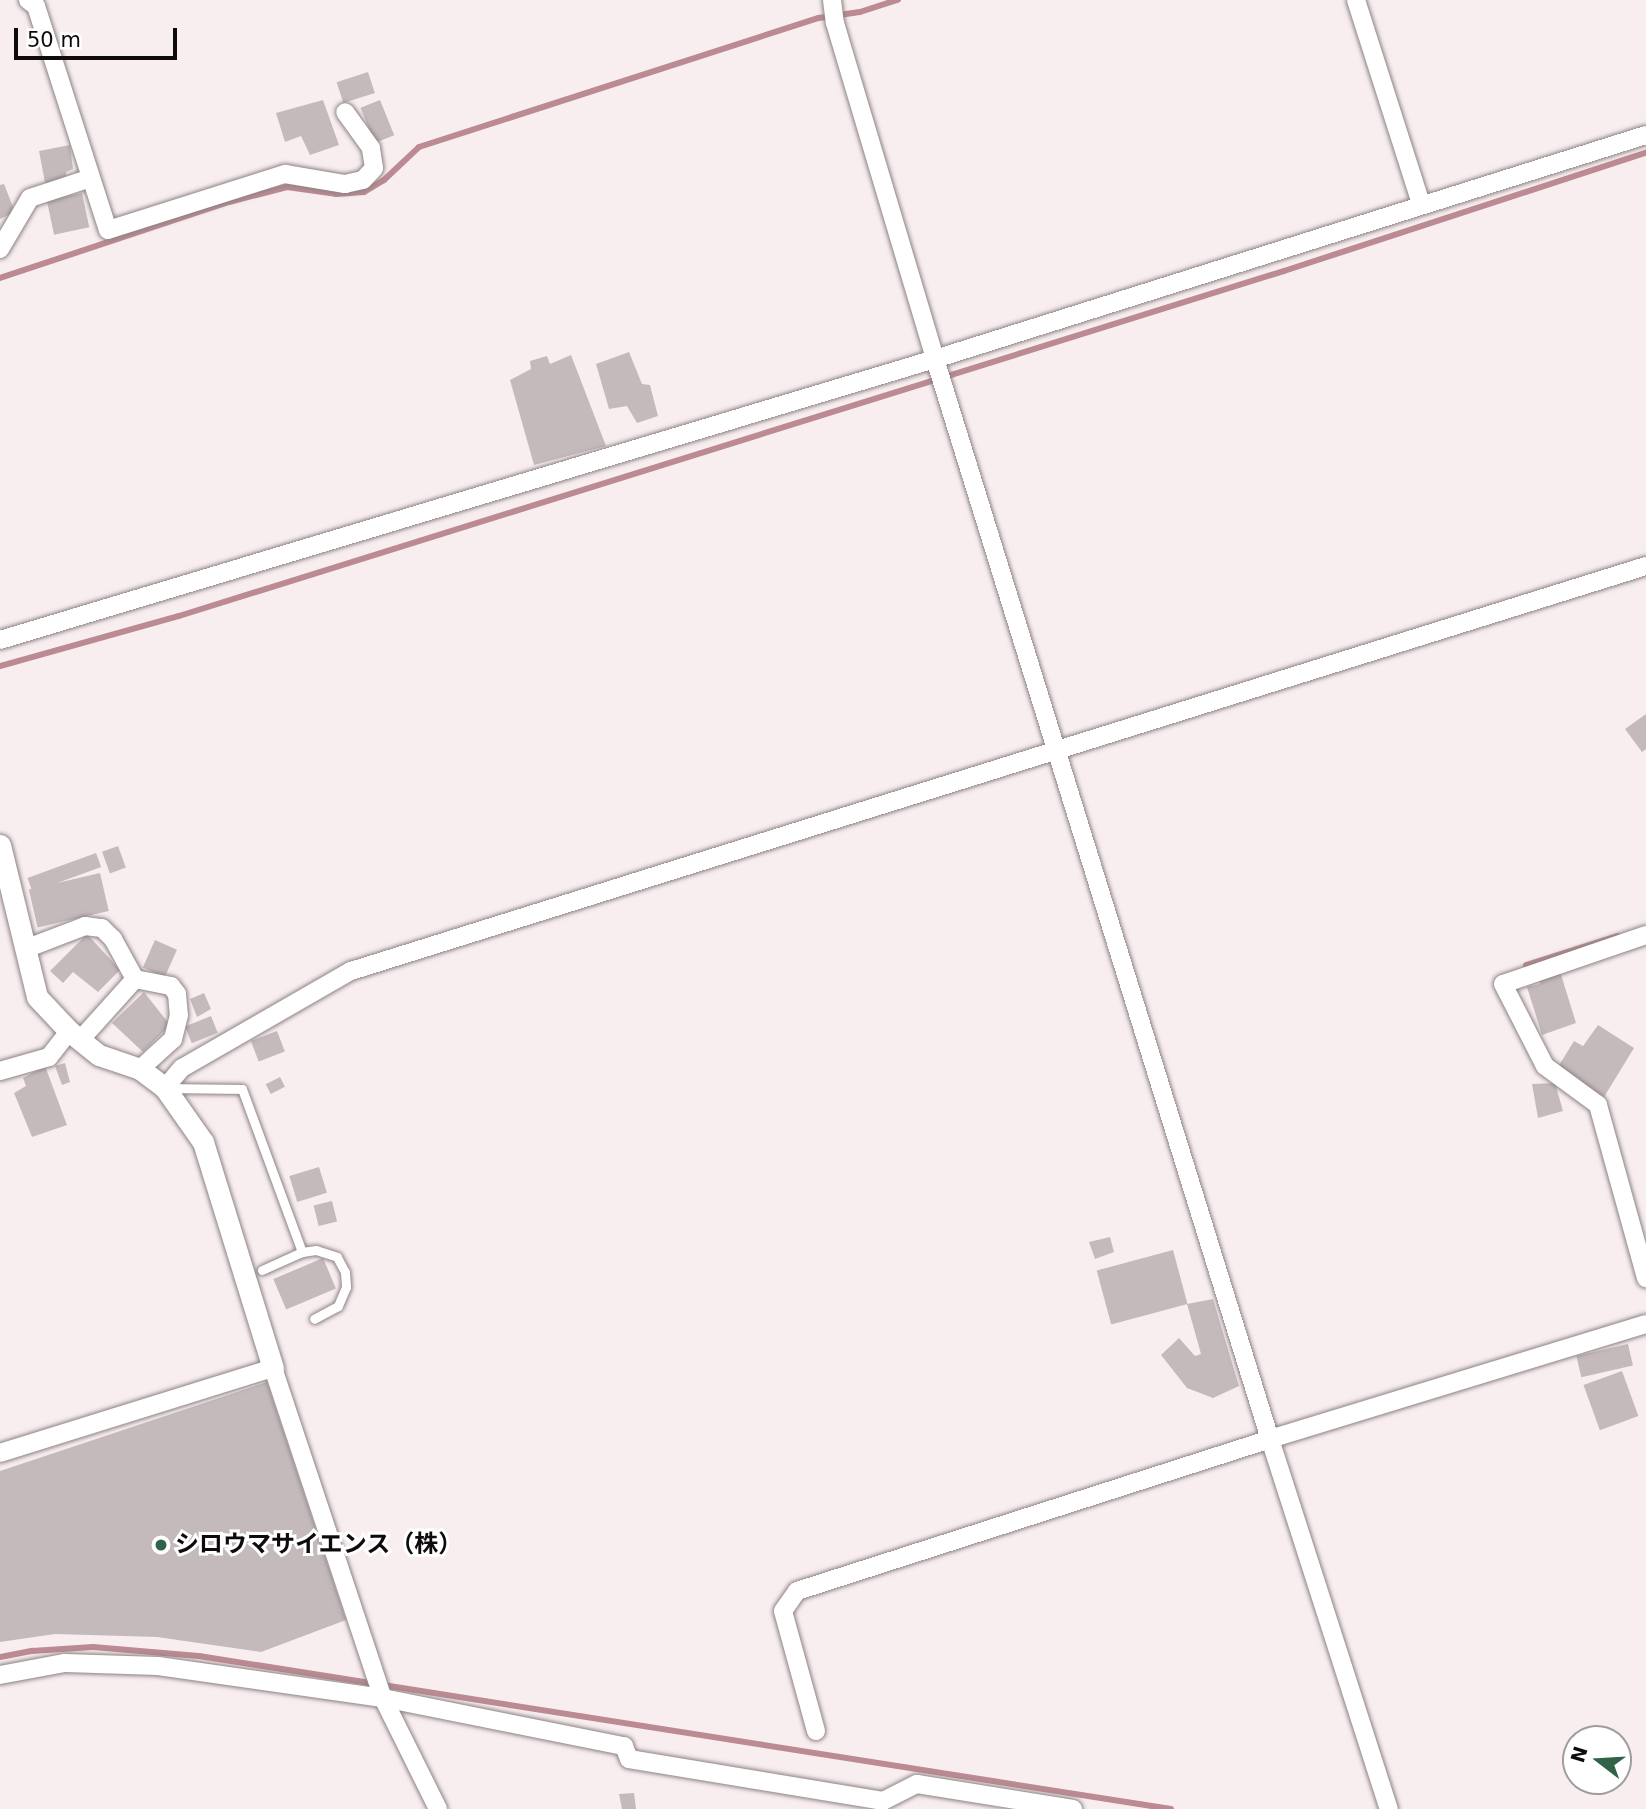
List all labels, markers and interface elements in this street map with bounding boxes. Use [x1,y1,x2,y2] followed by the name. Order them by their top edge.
[18,14,180,58] scale bar
[27,28,81,52] text: 50 m
[175,1531,463,1559] place label: シロウマサイエンス（株）
[153,1537,169,1553] marker: シロウマサイエンス（株）
[1562,1725,1632,1795] north arrow
[1566,1744,1592,1765] text: N

